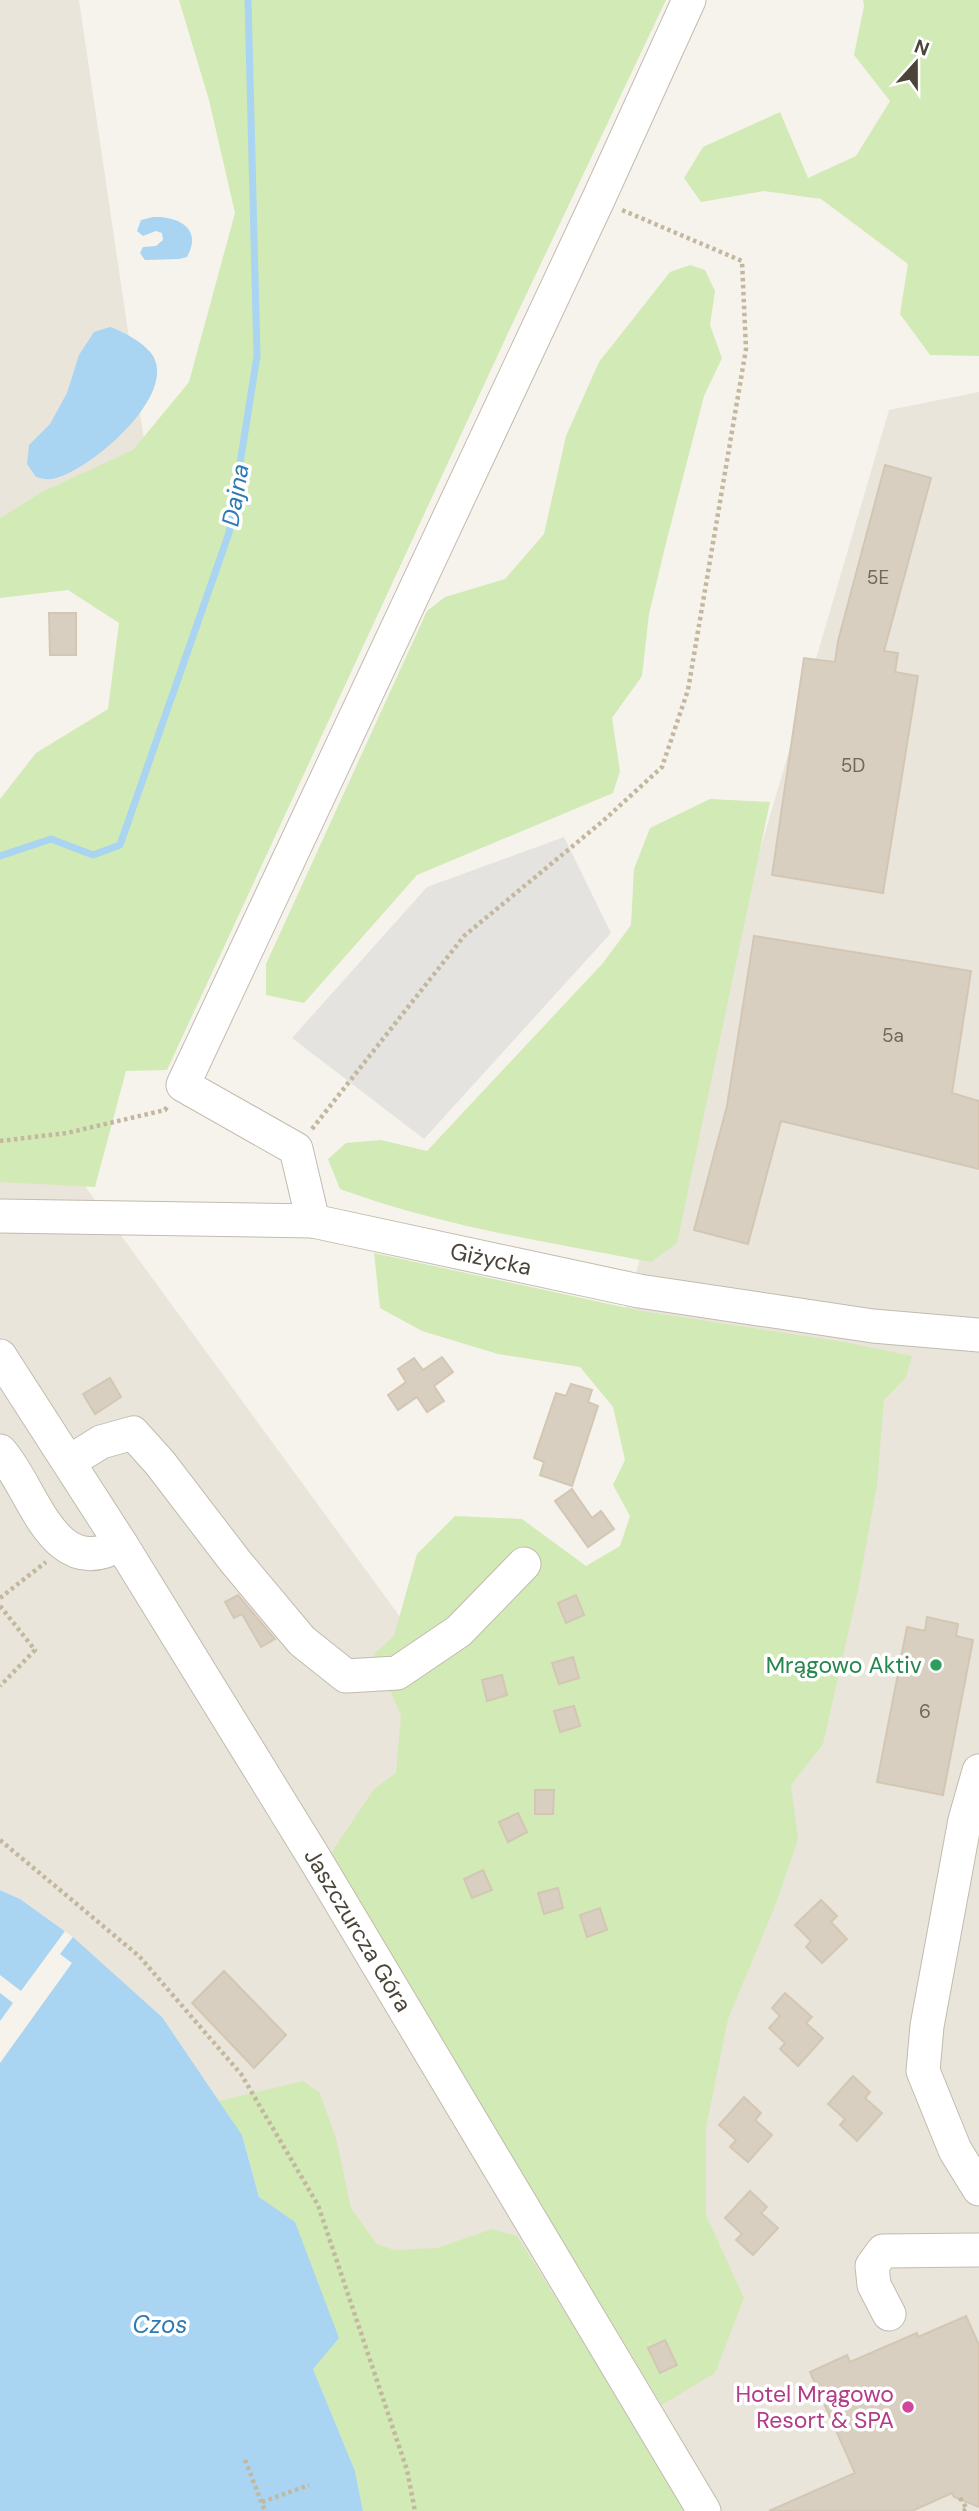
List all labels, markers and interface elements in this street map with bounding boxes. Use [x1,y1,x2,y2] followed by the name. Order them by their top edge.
[881,28,951,98] north arrow
[911,33,933,62] text: N
[214,461,256,529] water label: Dajna
[867,565,889,590] house number: 5E
[841,753,865,778] house number: 5D
[882,1023,904,1048] house number: 5a
[448,1236,534,1282] street label: Giżycka
[766,1650,922,1680] place label: Mrągowo Aktiv
[928,1657,944,1673] marker: Mrągowo Aktiv
[919,1699,931,1724] house number: 6
[297,1843,419,2017] street label: Jaszczurcza Góra
[133,2309,187,2340] water label: Czos
[735,2379,894,2435] place label: Hotel Mrągowo Resort & SPA
[900,2399,916,2415] marker: Hotel Mrągowo Resort & SPA

